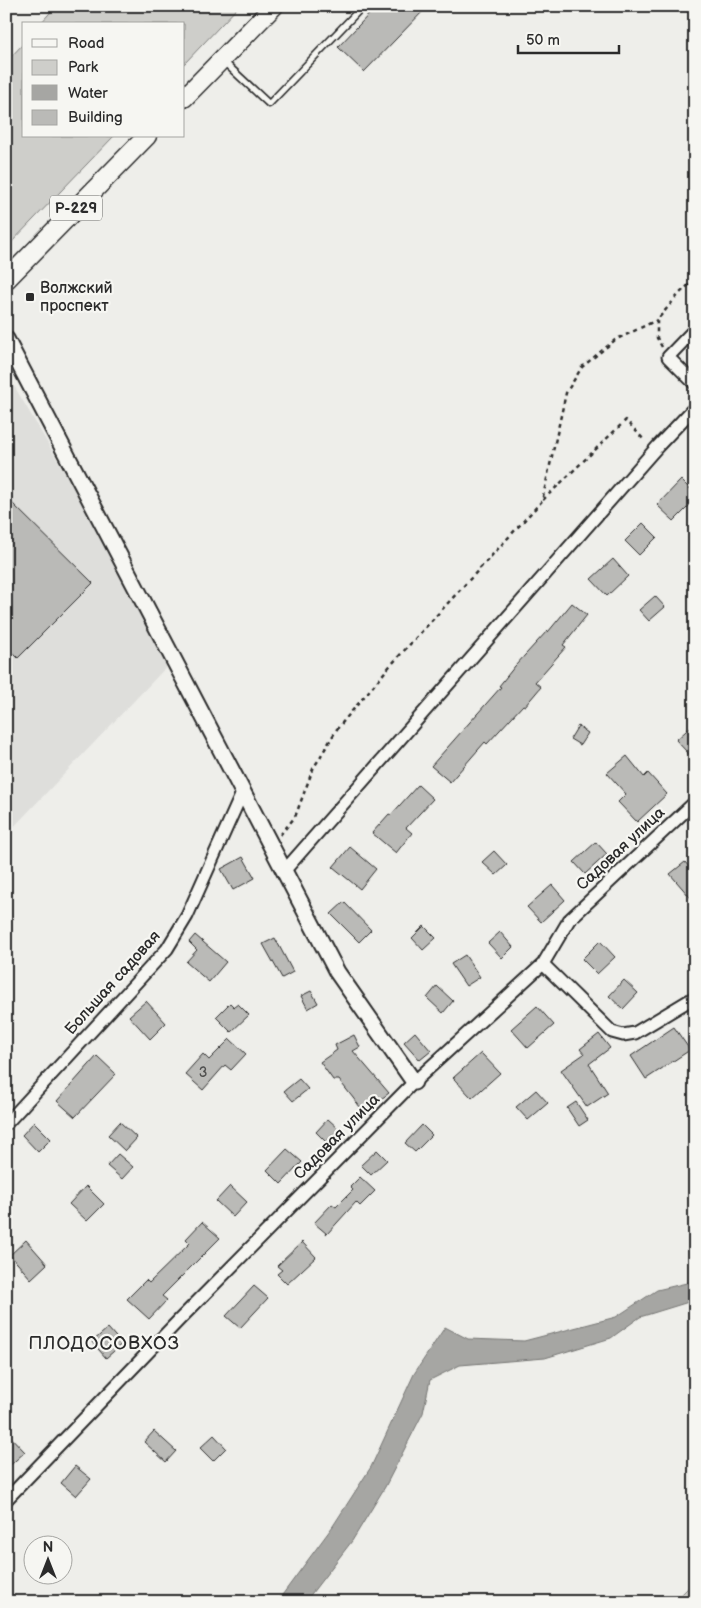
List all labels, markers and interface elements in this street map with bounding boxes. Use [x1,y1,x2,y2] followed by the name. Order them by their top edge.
[22,22,185,138] legend
[518,22,620,54] scale bar
[526,31,560,50] text: 50 m
[68,34,104,53] text: Road
[68,58,99,77] text: Park
[68,84,108,103] text: Water
[68,108,123,127] text: Building
[50,196,102,220] road number: Р-229
[40,279,113,316] place label: Волжский проспект
[24,291,36,303] marker: Волжский проспект
[573,803,669,895] street label: Садовая улица
[61,927,165,1039] street label: Большая садовая
[199,1064,207,1081] house number: 3
[290,1090,384,1184] street label: Садовая улица
[28,1332,180,1355] district label: ПЛОДОСОВХОЗ
[22,1536,72,1586] north arrow
[43,1539,53,1556] text: N

